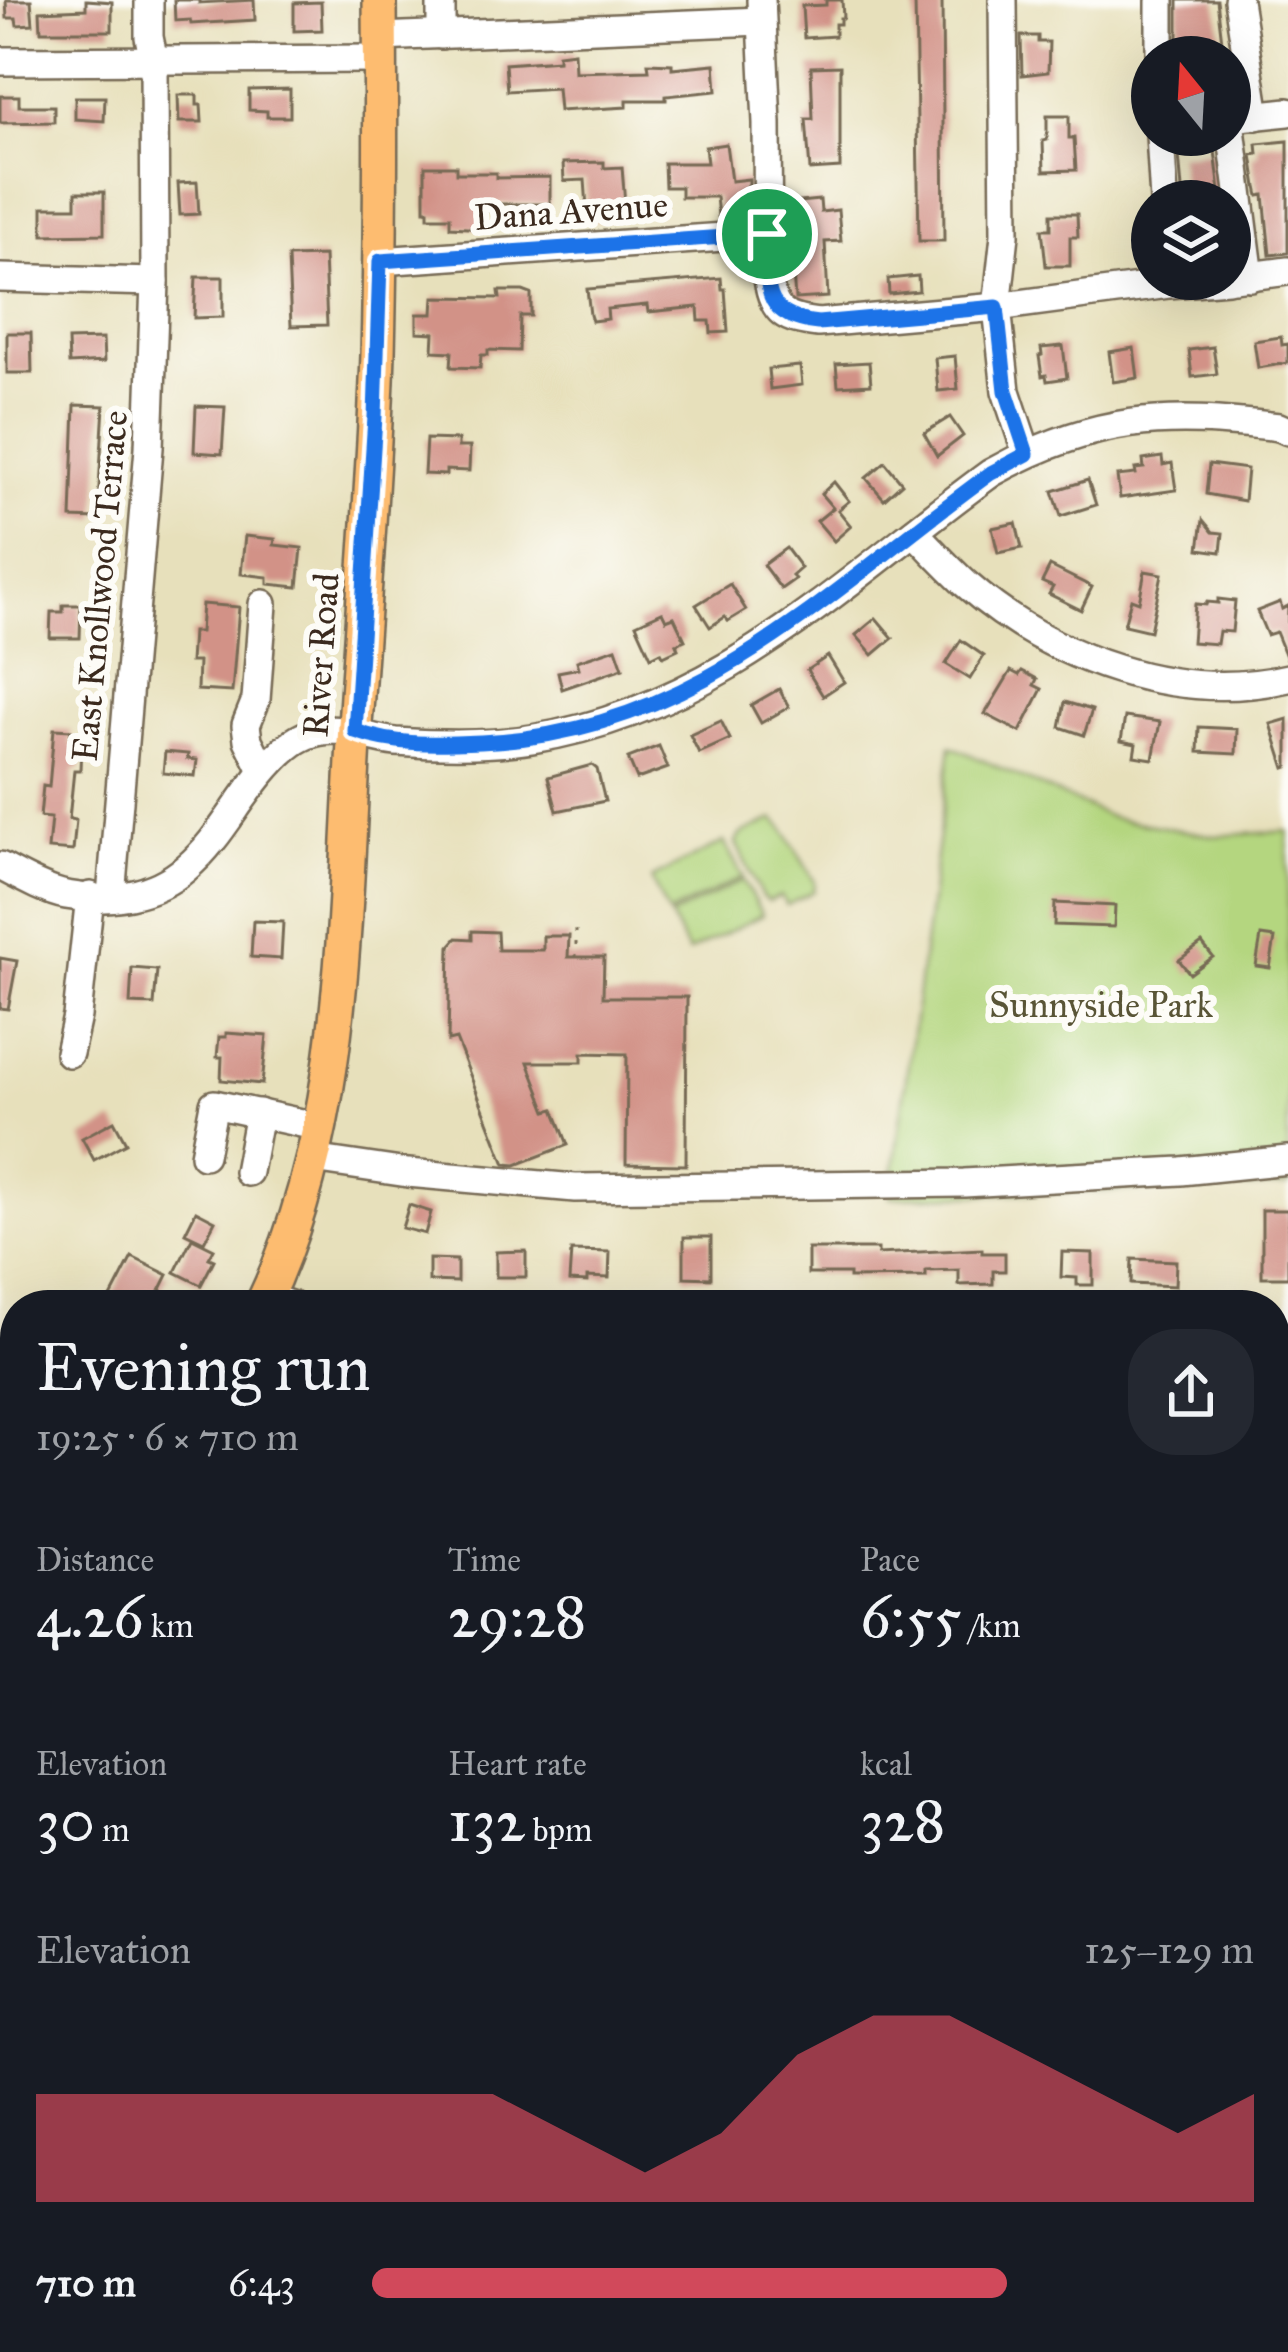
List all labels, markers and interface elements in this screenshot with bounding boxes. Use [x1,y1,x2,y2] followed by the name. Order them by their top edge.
[1131,36,1251,156] north arrow
[1131,36,1251,300] map controls
[1131,180,1251,300] button: layers
[473,182,669,240] street label: Dana Avenue
[716,183,818,285] pin
[734,201,800,267] icon: arrive
[63,409,137,763] street label: East Knollwood Terrace
[293,571,349,739] street label: River Road
[989,983,1213,1027] park label: Sunnyside Park
[36,1327,371,1408] text: Evening run
[1128,1329,1254,1455] button: share
[36,1413,299,1461] text: 19:25 · 6 × 710 m
[36,1540,154,1580] text: Distance
[448,1540,521,1580] text: Time
[860,1540,920,1580] text: Pace
[36,1580,144,1653] text: 4.26
[448,1580,586,1653] text: 29:28
[860,1580,962,1653] text: 6:55
[144,1606,194,1646] text: km
[962,1606,1021,1646] text: /km
[36,1744,167,1784] text: Elevation
[448,1744,587,1784] text: Heart rate
[860,1744,912,1784] text: kcal
[36,1784,95,1857] text: 30
[448,1784,525,1857] text: 132
[860,1784,946,1857] text: 328
[95,1810,130,1850] text: m
[525,1810,593,1850] text: bpm
[36,1926,191,1974] text: Elevation
[1084,1926,1254,1974] text: 125–129 m
[36,2259,136,2307] text: 710 m
[228,2259,295,2307] text: 6:43

